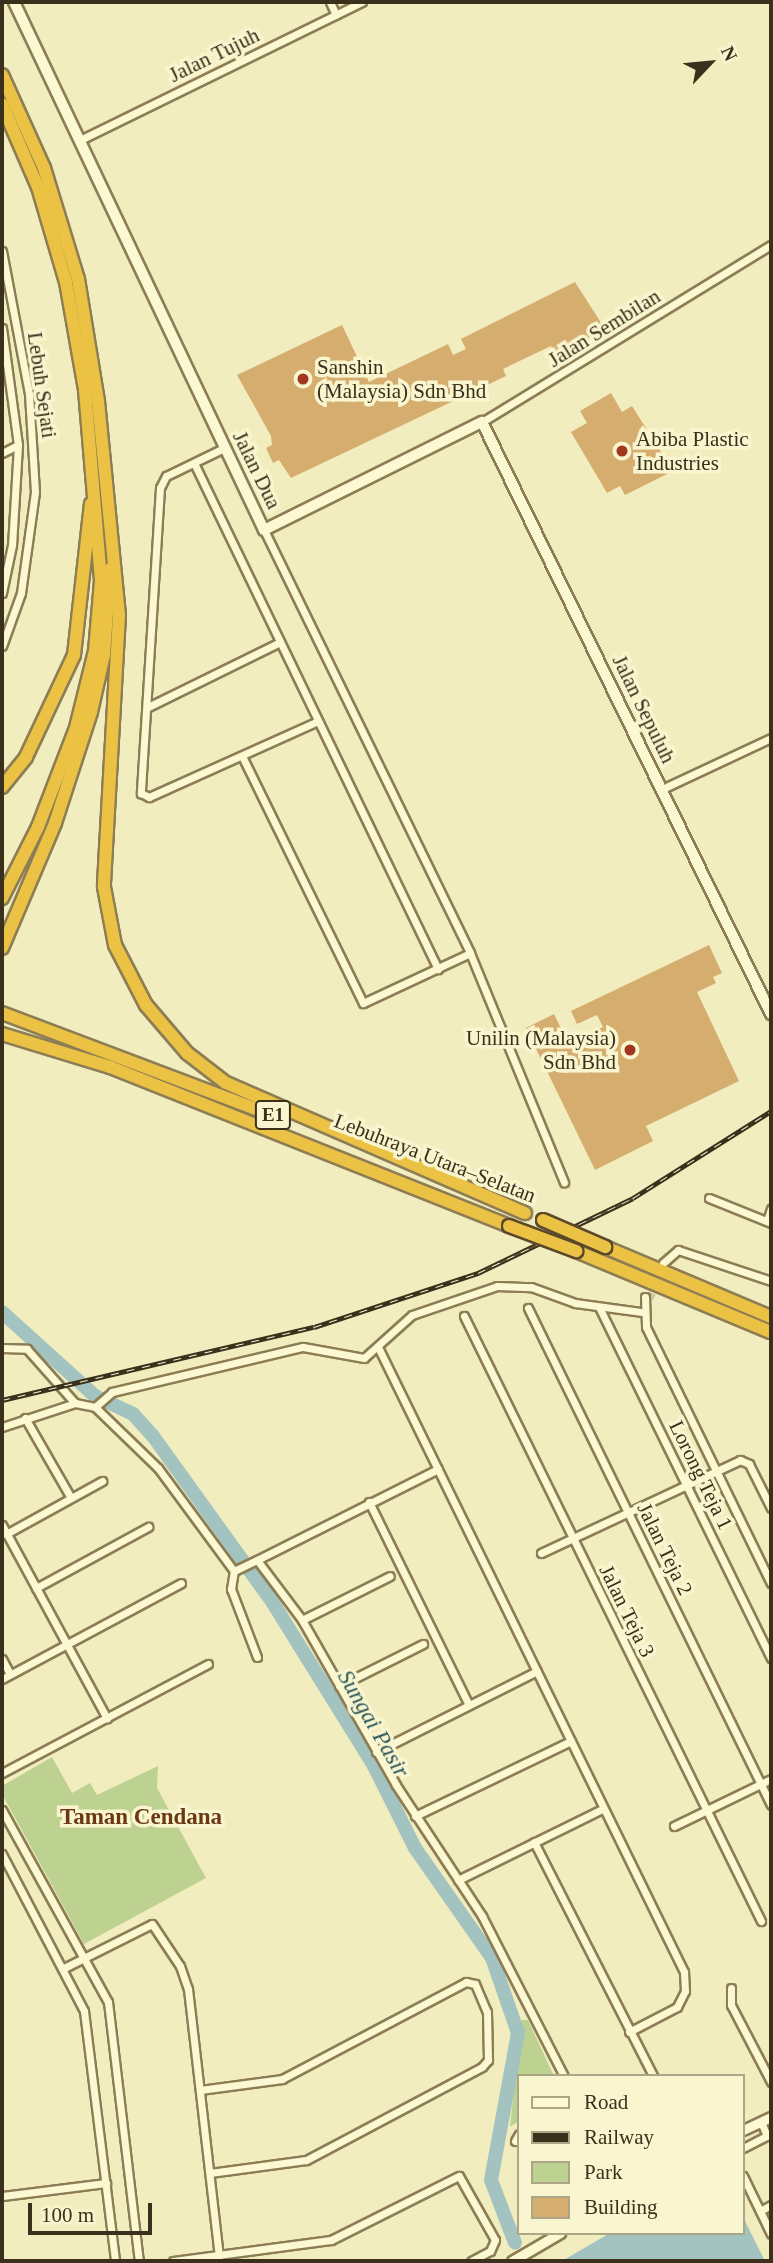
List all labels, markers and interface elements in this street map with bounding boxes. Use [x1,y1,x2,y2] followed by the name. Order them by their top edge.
[157,19,271,91] street label: Jalan Tujuh
[675,28,745,98] north arrow
[717,43,742,64] text: N
[533,277,675,379] street label: Jalan Sembilan
[21,323,63,447] street label: Lebuh Sejati
[317,354,504,404] place label: Sanshin (Malaysia) Sdn Bhd
[295,371,311,387] marker: Sanshin (Malaysia) Sdn Bhd
[224,421,290,519] street label: Jalan Dua
[636,426,761,476] place label: Abiba Plastic Industries
[614,443,630,459] marker: Abiba Plastic Industries
[602,641,686,777] street label: Jalan Sepuluh
[454,1025,616,1075] place label: Unilin (Malaysia) Sdn Bhd
[622,1042,638,1058] marker: Unilin (Malaysia) Sdn Bhd
[254,1100,292,1130] road number: E1
[316,1102,554,1214] street label: Lebuhraya Utara–Selatan
[661,1411,741,1539] street label: Lorong Teja 1
[628,1492,702,1606] street label: Jalan Teja 2
[590,1554,664,1668] street label: Jalan Teja 3
[328,1660,418,1788] water label: Sungai Pasir
[50,1803,232,1831] district label: Taman Cendana
[518,2074,745,2235] legend
[584,2090,628,2114] text: Road
[584,2125,654,2149] text: Railway
[584,2160,623,2184] text: Park
[32,2190,156,2234] scale bar
[584,2195,658,2219] text: Building
[41,2203,94,2227] text: 100 m

